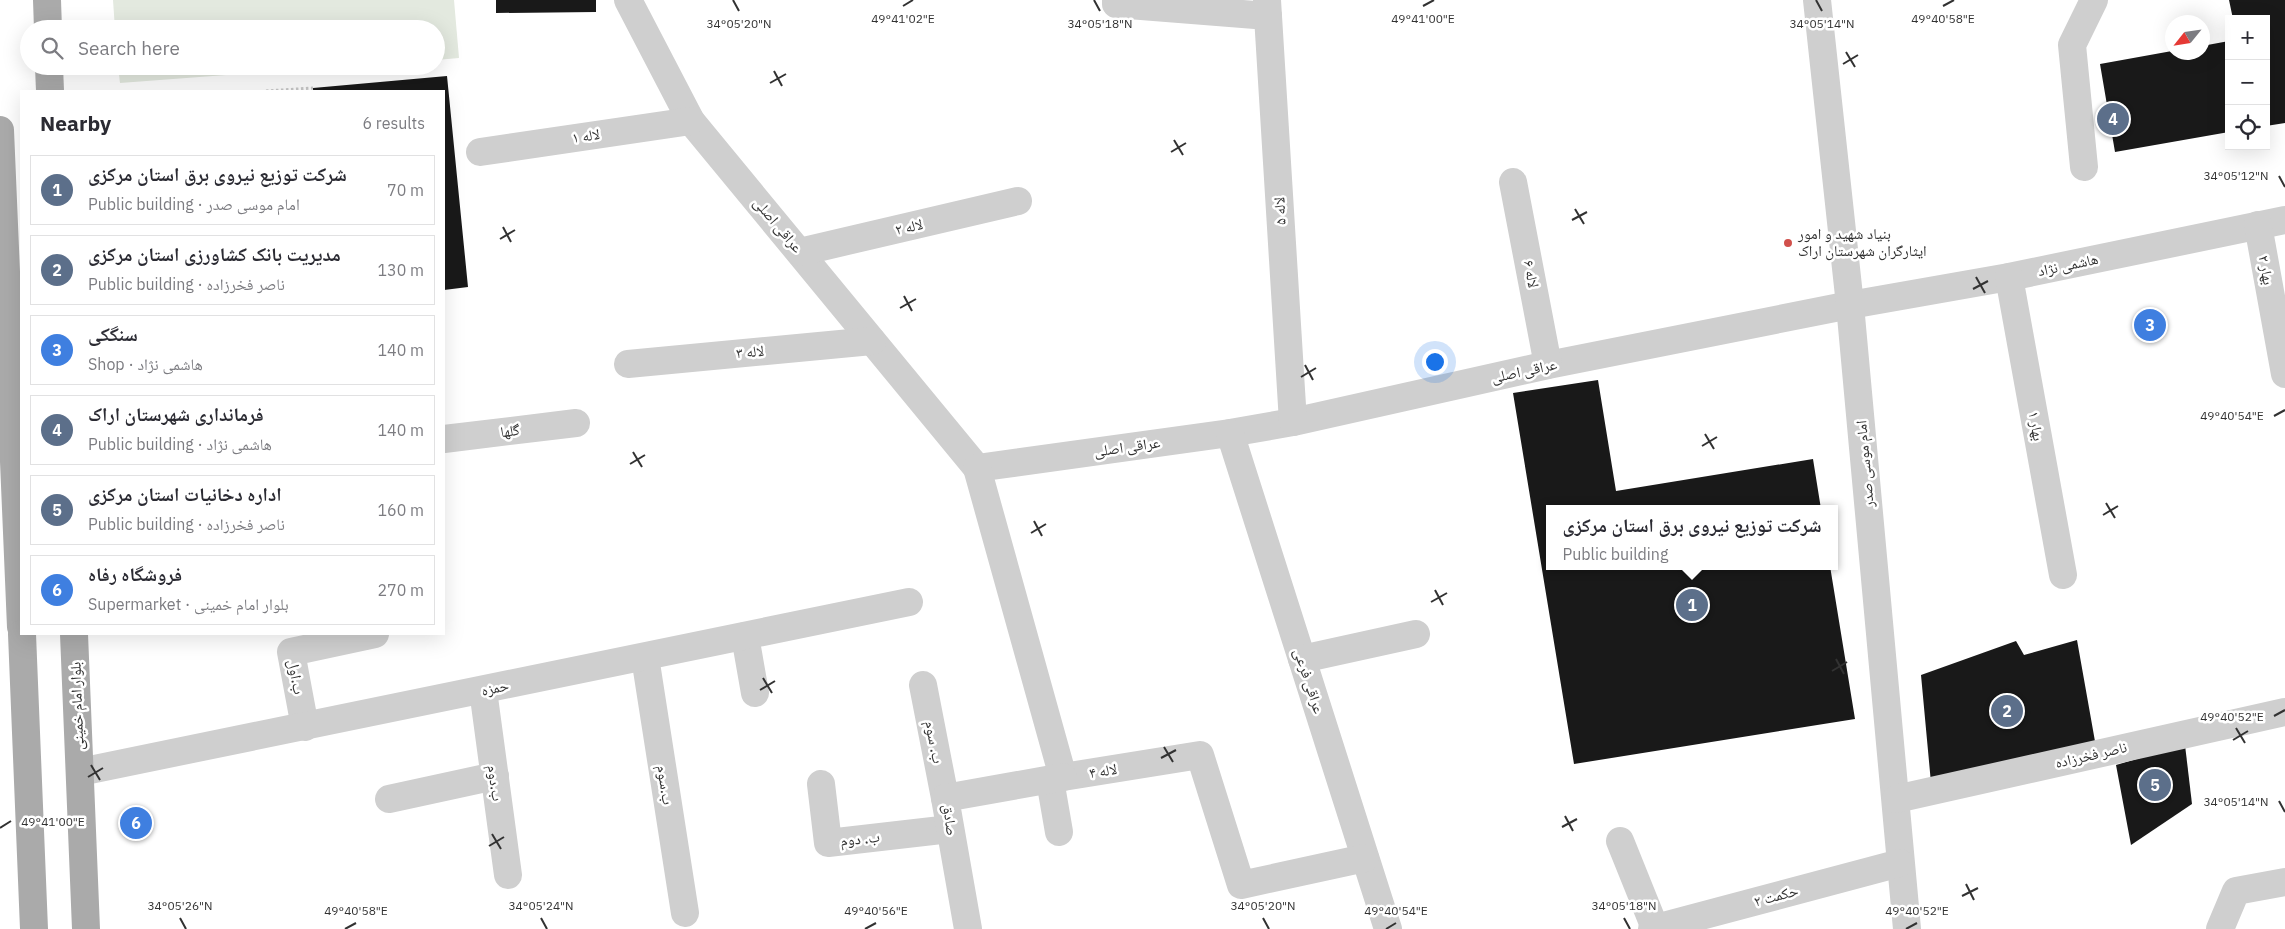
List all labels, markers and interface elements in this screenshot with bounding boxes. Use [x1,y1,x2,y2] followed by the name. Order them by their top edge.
[871,11,935,26] text: 49°41'02"E
[1391,11,1455,26] text: 49°41'00"E
[1911,11,1975,26] text: 49°40'58"E
[2165,15,2210,60] north arrow
[2225,15,2270,150] map controls
[2225,15,2270,60] button: +
[706,16,772,31] text: 34°05'20"N
[1067,16,1133,31] text: 34°05'18"N
[1789,16,1855,31] text: 34°05'14"N
[20,20,445,75] search box
[38,34,66,62] icon: search
[78,36,180,60] text: Search here
[2225,60,2270,105] button: −
[2097,100,2129,138] pin: 4
[2225,105,2270,150] button: locate
[40,109,111,137] text: Nearby
[362,113,425,133] text: 6 results
[571,124,601,147] street label: لاله ۱
[88,162,347,186] text: شرکت توزیع نیروی برق استان مرکزی
[2203,168,2269,183] text: 34°05'12"N
[52,180,62,200] text: 1
[387,180,424,200] text: 70 m
[749,193,807,257] street label: عراقی اصلی
[88,194,300,214] text: Public building · امام موسی صدر
[1269,197,1290,226] street label: لاله ۵
[893,214,925,239] street label: لاله ۲
[1797,224,1927,261] place label: بنیاد شهید و امور ایثارگران شهرستان اراک
[1782,237,1794,249] marker: بنیاد شهید و امور ایثارگران شهرستان اراک
[88,242,341,266] text: مدیریت بانک کشاورزی استان مرکزی
[2036,249,2100,281] street label: هاشمی نژاد
[2255,254,2278,286] street label: بهار ۲
[1519,258,1543,289] street label: لاله ۶
[52,260,62,280] text: 2
[377,260,424,280] text: 130 m
[88,274,285,294] text: Public building · ناصر فخرزاده
[2134,306,2166,344] pin: 3
[88,322,138,346] text: سنگکی
[52,340,62,360] text: 3
[377,340,424,360] text: 140 m
[735,341,765,362] street label: لاله ۳
[1422,349,1448,375] your location
[88,354,203,374] text: Shop · هاشمی نژاد
[1489,354,1559,388] street label: عراقی اصلی
[88,402,264,426] text: فرمانداری شهرستان اراک
[2200,408,2264,423] text: 49°40'54"E
[2025,410,2048,442] street label: بهار ۱
[52,420,62,440] text: 4
[377,420,424,440] text: 140 m
[499,420,521,441] street label: گلها
[1851,420,1879,509] street label: امام موسی صدر
[1093,432,1162,462] street label: عراقی اصلی
[88,434,272,454] text: Public building · هاشمی نژاد
[88,482,282,506] text: اداره دخانیات استان مرکزی
[52,500,62,520] text: 5
[377,500,424,520] text: 160 m
[1546,505,1838,570] popup
[1563,513,1821,537] text: شرکت توزیع نیروی برق استان مرکزی
[88,514,285,534] text: Public building · ناصر فخرزاده
[1563,544,1668,564] text: Public building
[88,562,182,586] text: فروشگاه رفاه
[52,580,62,600] text: 6
[377,580,424,600] text: 270 m
[1676,586,1708,624] pin: 1
[88,594,289,614] text: Supermarket · بلوار امام خمینی
[1289,646,1329,717] street label: عراقی فرعی
[283,658,309,696] street label: ب.اول
[65,661,89,751] street label: بلوار امام خمینی
[479,675,511,700] street label: حمزه
[1991,692,2023,730] pin: 2
[2200,709,2264,724] text: 49°40'52"E
[920,719,948,765] street label: ب. سوم
[2053,737,2129,772] street label: ناصر فخرزاده
[1088,759,1118,782] street label: لاله ۴
[483,764,507,802] street label: ب.دوم
[652,764,678,806] street label: ب.سوم
[2139,766,2171,804] pin: 5
[2203,794,2269,809] text: 34°05'14"N
[938,803,962,837] street label: صادق
[120,804,152,842] pin: 6
[21,814,85,829] text: 49°41'00"E
[839,827,881,851] street label: ب. دوم
[1752,880,1801,911] street label: حکمت ۲
[147,898,213,913] text: 34°05'26"N
[508,898,574,913] text: 34°05'24"N
[1230,898,1296,913] text: 34°05'20"N
[1591,898,1657,913] text: 34°05'18"N
[324,903,388,918] text: 49°40'58"E
[844,903,908,918] text: 49°40'56"E
[1364,903,1428,918] text: 49°40'54"E
[1885,903,1949,918] text: 49°40'52"E

